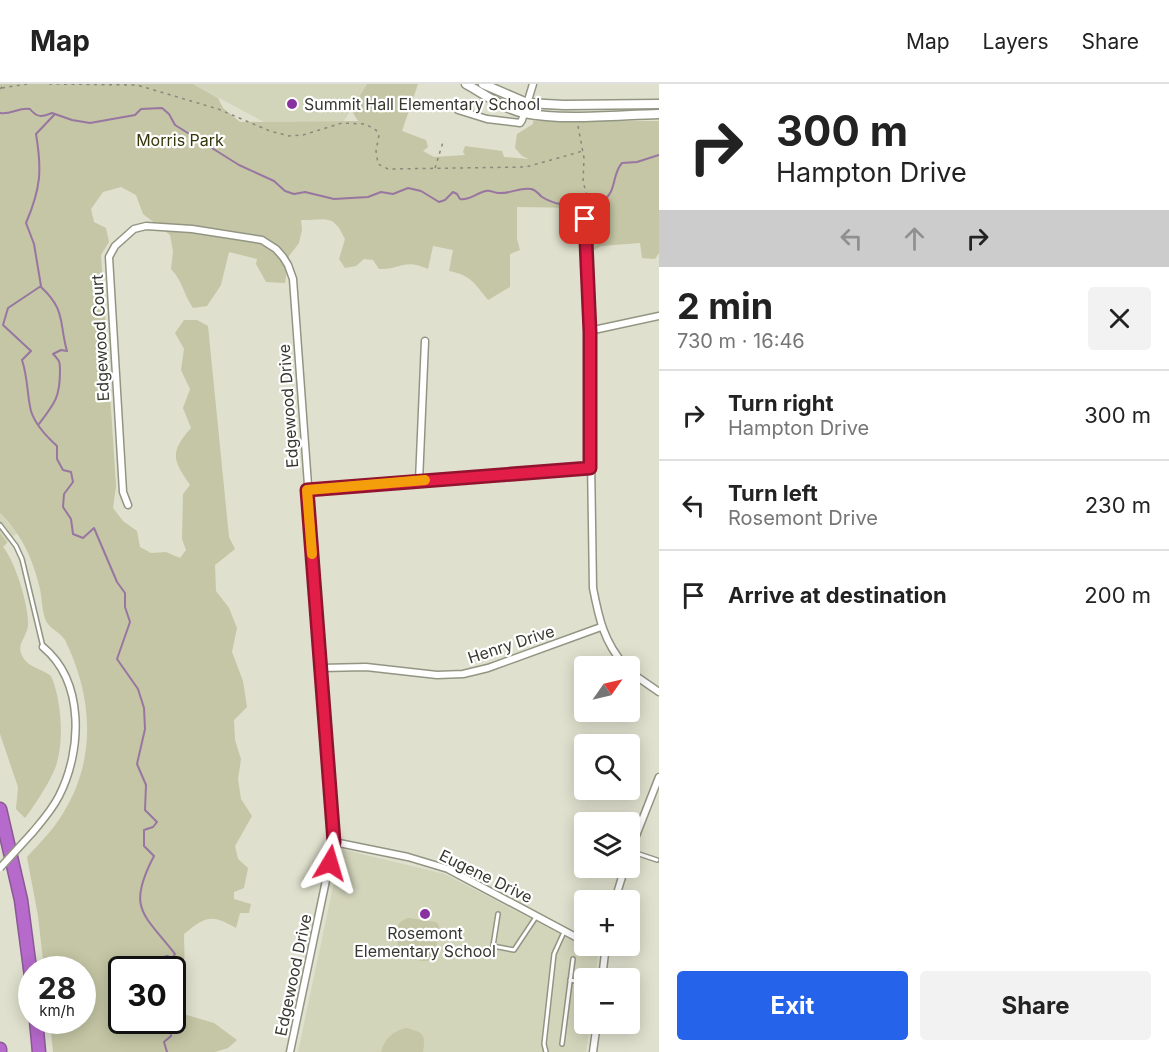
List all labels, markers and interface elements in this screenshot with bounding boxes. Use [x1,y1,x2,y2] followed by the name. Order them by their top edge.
[30,24,90,58] text: Map
[906,29,950,54] text: Map
[983,29,1049,54] text: Layers
[1082,29,1139,54] text: Share
[304,94,540,114] place label: Summit Hall Elementary School
[285,97,299,111] marker: Summit Hall Elementary School
[776,105,908,156] text: 300 m
[677,108,755,186] icon: right
[136,130,224,150] park label: Morris Park
[776,156,967,189] text: Hampton Drive
[559,193,610,244] pin
[568,202,601,235] icon: arrive
[835,222,868,255] icon: left
[898,222,931,255] icon: ahead
[961,222,994,255] icon: right
[87,274,113,402] street label: Edgewood Court
[677,284,773,328] text: 2 min
[1088,287,1151,350] button: close
[677,329,805,353] text: 730 m · 16:46
[274,343,302,469] street label: Edgewood Drive
[728,390,834,416] text: Turn right
[677,399,710,432] icon: right
[1084,402,1151,428] text: 300 m
[728,416,869,440] text: Hampton Drive
[728,480,818,506] text: Turn left
[677,489,710,522] icon: left
[1085,492,1151,518] text: 230 m
[728,506,878,530] text: Rosemont Drive
[677,579,710,612] icon: arrive
[728,582,947,608] text: Arrive at destination
[1084,582,1151,608] text: 200 m
[465,621,557,667] street label: Henry Drive
[574,656,640,722] north arrow
[574,656,640,1034] map controls
[574,734,640,800] button: search
[574,812,640,878] button: layers
[298,831,362,895] position arrow
[436,845,536,907] street label: Eugene Drive
[574,890,640,956] button: +
[418,907,432,921] marker: Rosemont Elementary School
[270,912,316,1038] street label: Edgewood Drive
[354,923,496,961] place label: Rosemont Elementary School
[108,956,186,1034] speed limit sign: 30
[574,968,640,1034] button: −
[38,970,76,1006] text: 28
[677,971,908,1040] button: Exit
[920,971,1151,1040] button: Share
[39,1001,75,1020] text: km/h

